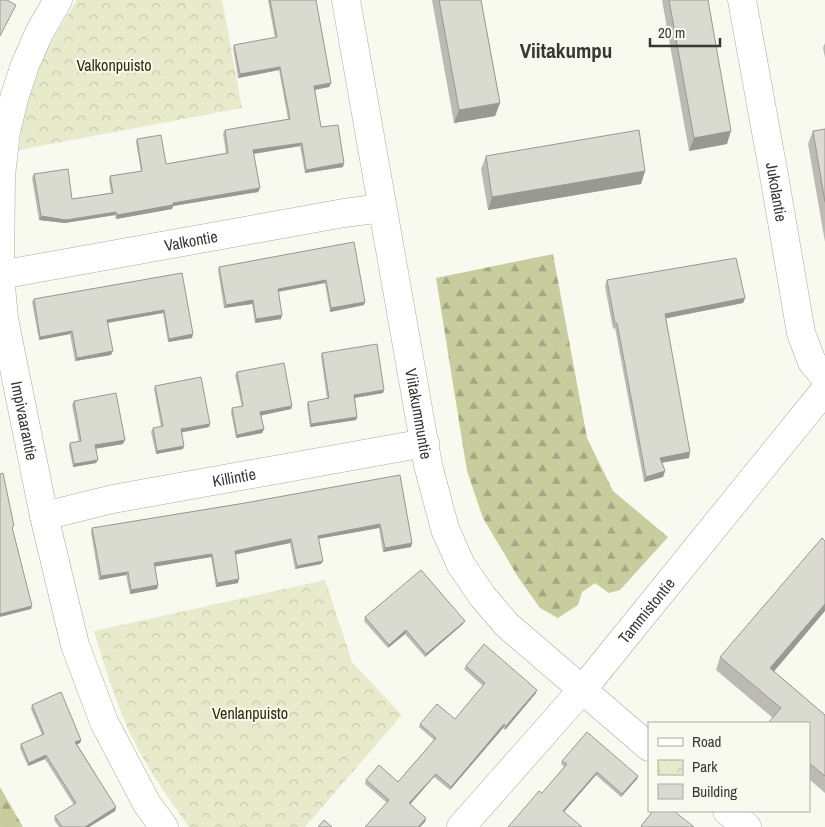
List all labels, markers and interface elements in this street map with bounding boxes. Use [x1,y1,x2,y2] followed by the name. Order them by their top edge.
[650,15,720,47] scale bar
[658,22,685,43] text: 20 m
[520,36,612,65] district label: Viitakumpu
[77,54,151,76] park label: Valkonpuisto
[761,160,793,223] street label: Jukolantie
[163,225,219,256] street label: Valkontie
[400,367,438,461] street label: Viitakummuntie
[6,379,43,462] street label: Impivaarantie
[210,463,258,492] street label: Killintie
[613,573,680,648] street label: Tammistontie
[212,702,288,724] park label: Venlanpuisto
[648,722,810,812] legend
[692,731,721,752] text: Road
[692,756,718,777] text: Park
[692,781,737,802] text: Building

